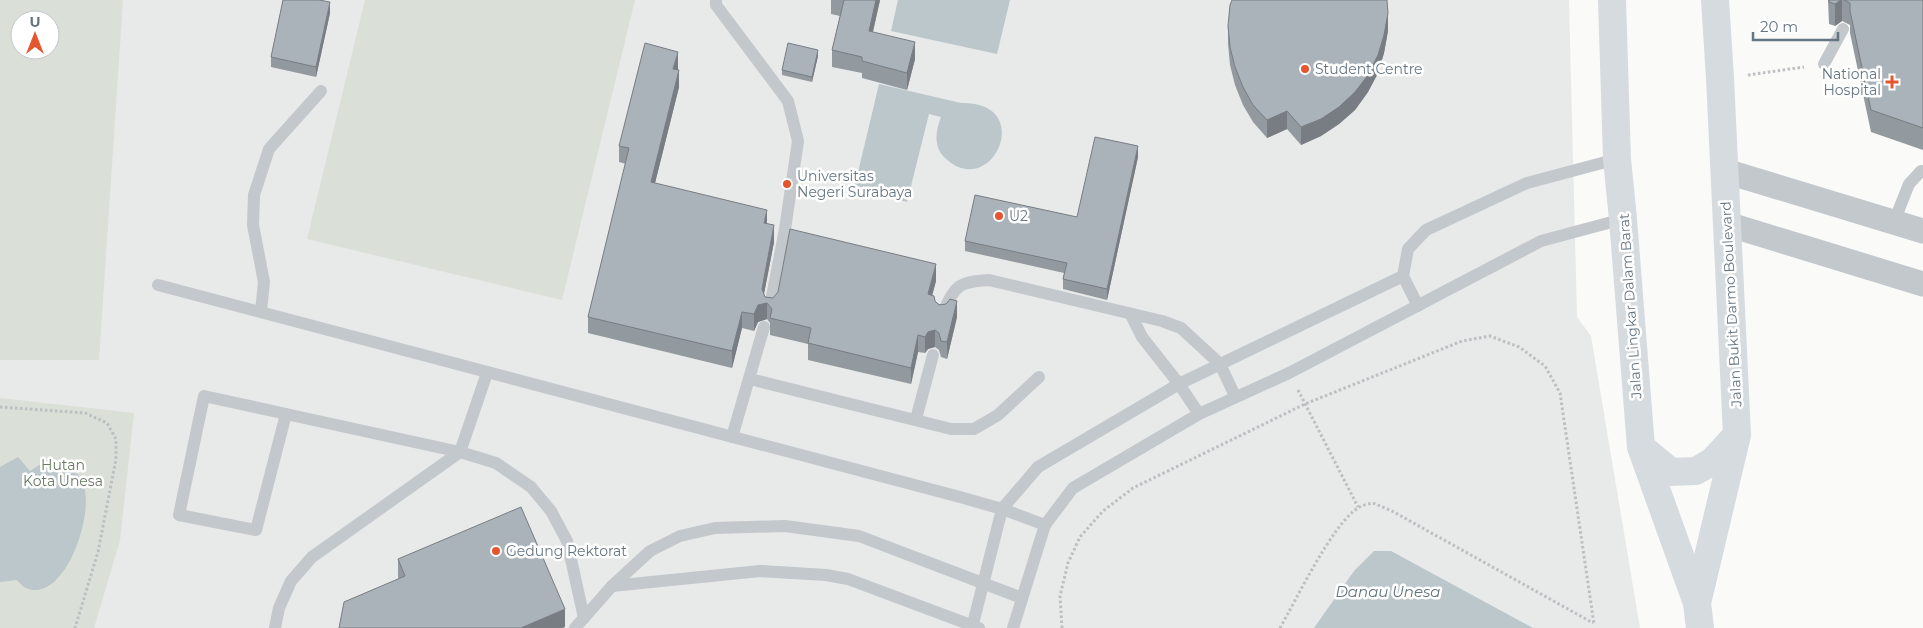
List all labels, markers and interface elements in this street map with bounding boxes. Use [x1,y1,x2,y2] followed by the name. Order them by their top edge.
[10,10,60,60] north arrow
[1753,10,1838,42] scale bar
[29,13,41,31] text: U
[1760,17,1798,36] text: 20 m
[1315,60,1423,78] place label: Student Centre
[1299,63,1311,75] marker: Student Centre
[1822,65,1881,99] place label: National Hospital
[1885,75,1899,89] marker: National Hospital
[797,167,912,201] place label: Universitas Negeri Surabaya
[781,178,793,190] marker: Universitas Negeri Surabaya
[1717,201,1745,408] street label: Jalan Bukit Darmo Boulevard
[1009,207,1028,225] place label: U2
[993,210,1005,222] marker: U2
[1615,213,1646,400] street label: Jalan Lingkar Dalam Barat
[23,456,103,490] park label: Hutan Kota Unesa
[506,542,627,560] place label: Gedung Rektorat
[490,545,502,557] marker: Gedung Rektorat
[1335,582,1441,601] water label: Danau Unesa

